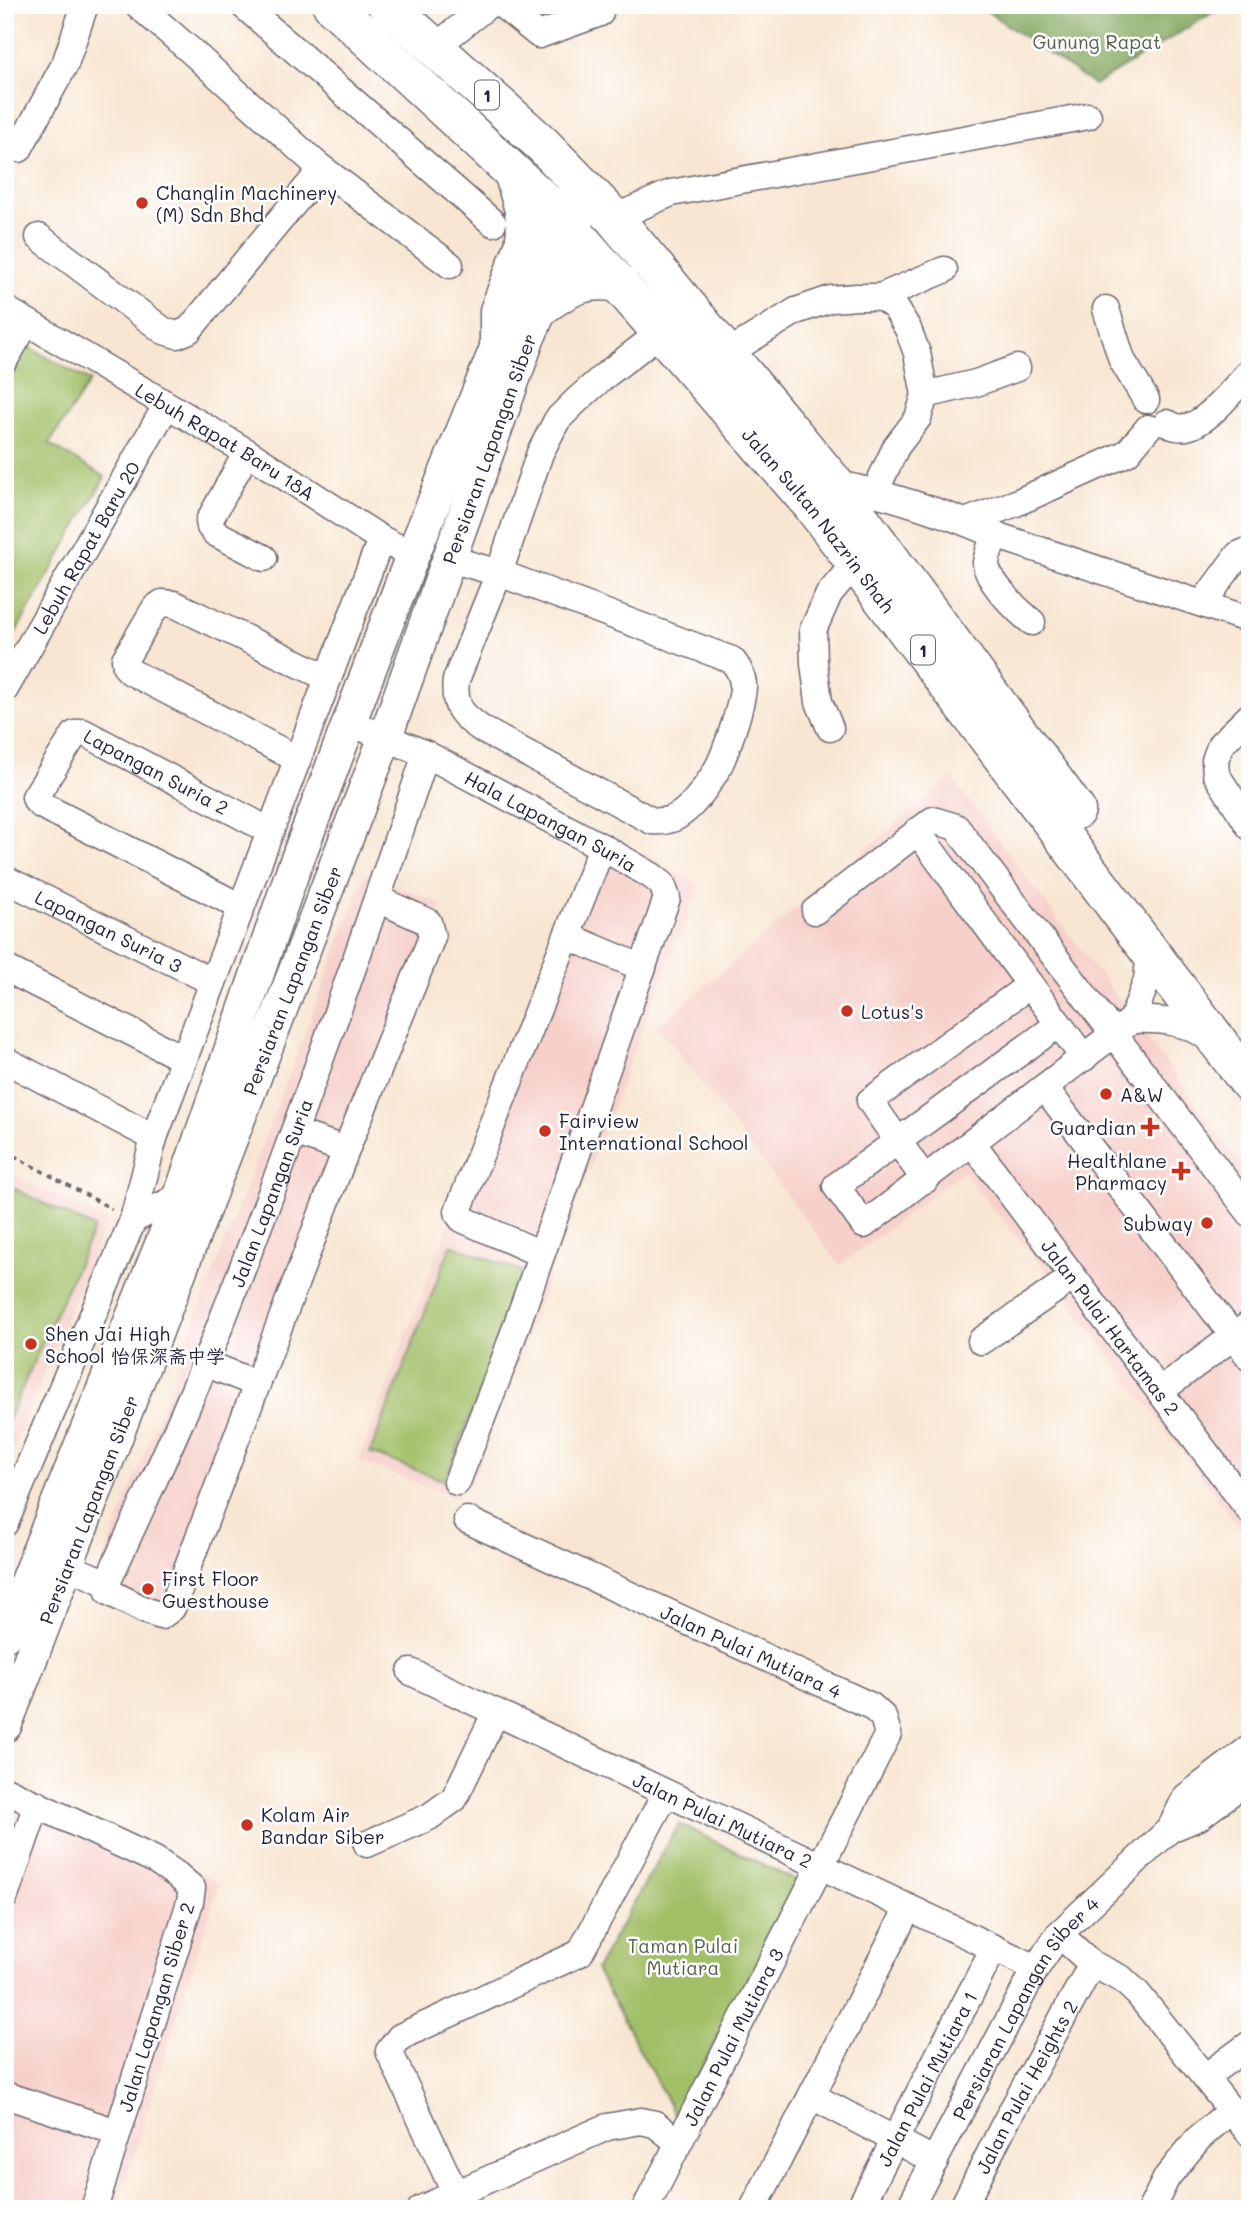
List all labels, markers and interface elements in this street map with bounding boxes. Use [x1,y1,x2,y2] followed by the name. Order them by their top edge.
[1033,29,1161,54] park label: Gunung Rapat
[475,80,499,110] road number: 1
[156,180,337,227] place label: Changlin Machinery (M) Sdn Bhd
[134,195,150,211] marker: Changlin Machinery (M) Sdn Bhd
[436,330,541,567] street label: Persiaran Lapangan Siber
[131,377,320,505] street label: Lebuh Rapat Baru 18A
[737,422,901,617] street label: Jalan Sultan Nazrin Shah
[26,456,145,638] street label: Lebuh Rapat Baru 20
[911,636,935,664] road number: 1
[80,722,233,820] street label: Lapangan Suria 2
[461,764,642,877] street label: Hala Lapangan Suria
[236,862,347,1098] street label: Persiaran Lapangan Siber
[31,884,187,977] street label: Lapangan Suria 3
[861,999,924,1024] place label: Lotus's
[839,1003,855,1019] marker: Lotus's
[1120,1082,1164,1107] place label: A&W
[1098,1086,1114,1102] marker: A&W
[224,1095,318,1290] street label: Jalan Lapangan Suria
[559,1108,748,1155] place label: Fairview International School
[1050,1115,1136,1140] place label: Guardian
[1142,1119,1158,1135] marker: Guardian
[537,1123,553,1139] marker: Fairview International School
[1067,1148,1167,1195] place label: Healthlane Pharmacy
[1173,1163,1189,1179] marker: Healthlane Pharmacy
[1123,1211,1193,1236] place label: Subway
[1199,1215,1215,1231] marker: Subway
[1036,1234,1185,1420] street label: Jalan Pulai Hartamas 2
[45,1321,225,1368] place label: Shen Jai High School 怡保深斋中学
[23,1336,39,1352] marker: Shen Jai High School 怡保深斋中学
[33,1391,143,1627] street label: Persiaran Lapangan Siber
[162,1566,269,1613] place label: First Floor Guesthouse
[140,1581,156,1597] marker: First Floor Guesthouse
[657,1598,846,1703] street label: Jalan Pulai Mutiara 4
[629,1766,817,1873] street label: Jalan Pulai Mutiara 2
[261,1802,385,1849] place label: Kolam Air Bandar Siber
[239,1817,255,1833] marker: Kolam Air Bandar Siber
[946,1891,1104,2124] street label: Persiaran Lapangan Siber 4
[112,1899,200,2115] street label: Jalan Lapangan Siber 2
[628,1933,738,1980] park label: Taman Pulai Mutiara
[677,1944,789,2130] street label: Jalan Pulai Mutiara 3
[871,1987,982,2170] street label: Jalan Pulai Mutiara 1
[969,1996,1082,2178] street label: Jalan Pulai Heights 2

